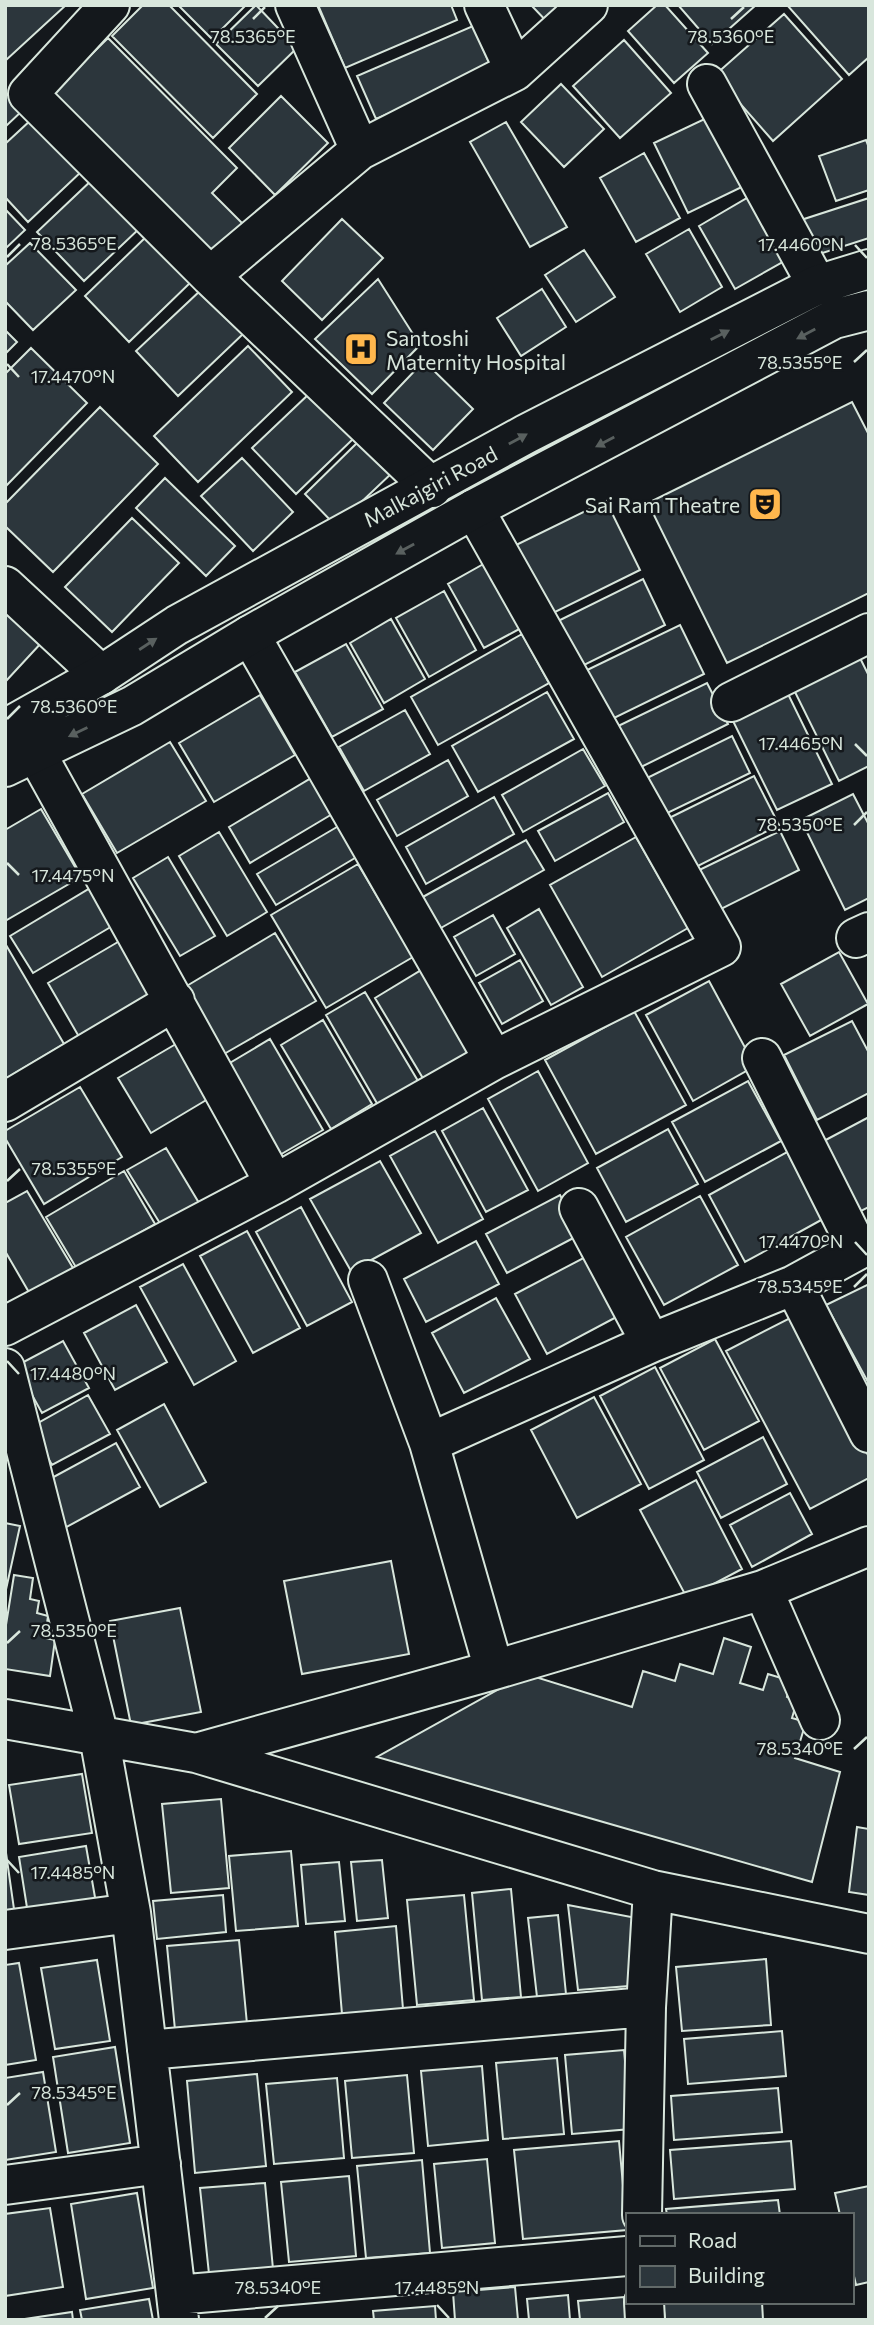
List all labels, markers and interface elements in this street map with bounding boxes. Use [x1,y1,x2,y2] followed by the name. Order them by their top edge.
[210,25,296,47] text: 78.5365°E
[688,25,774,47] text: 78.5360°E
[31,232,117,254] text: 78.5365°E
[758,233,844,255] text: 17.4460°N
[386,325,566,374] place label: Santoshi Maternity Hospital
[796,328,815,340] one-way arrow
[711,329,731,341] one-way arrow
[342,330,380,368] hospital icon: Santoshi Maternity Hospital
[758,351,842,373] text: 78.5355°E
[31,365,115,387] text: 17.4470°N
[509,433,528,445] one-way arrow
[595,436,615,447] one-way arrow
[359,440,501,532] street label: Malkajgiri Road
[746,485,784,523] theatre icon: Sai Ram Theatre
[585,492,740,517] place label: Sai Ram Theatre
[395,543,414,555] one-way arrow
[138,638,158,651] one-way arrow
[31,695,117,717] text: 78.5360°E
[68,726,88,738] one-way arrow
[759,732,843,754] text: 17.4465°N
[757,813,843,835] text: 78.5350°E
[31,864,115,886] text: 17.4475°N
[32,1157,116,1179] text: 78.5355°E
[759,1230,843,1252] text: 17.4470°N
[757,1275,843,1297] text: 78.5345°E
[30,1362,116,1384] text: 17.4480°N
[31,1619,117,1641] text: 78.5350°E
[757,1737,843,1759] text: 78.5340°E
[31,1861,115,1883] text: 17.4485°N
[31,2081,117,2103] text: 78.5345°E
[626,2213,853,2304] legend
[688,2227,737,2252] text: Road
[688,2262,765,2287] text: Building
[235,2276,321,2298] text: 78.5340°E
[395,2276,479,2298] text: 17.4485°N

